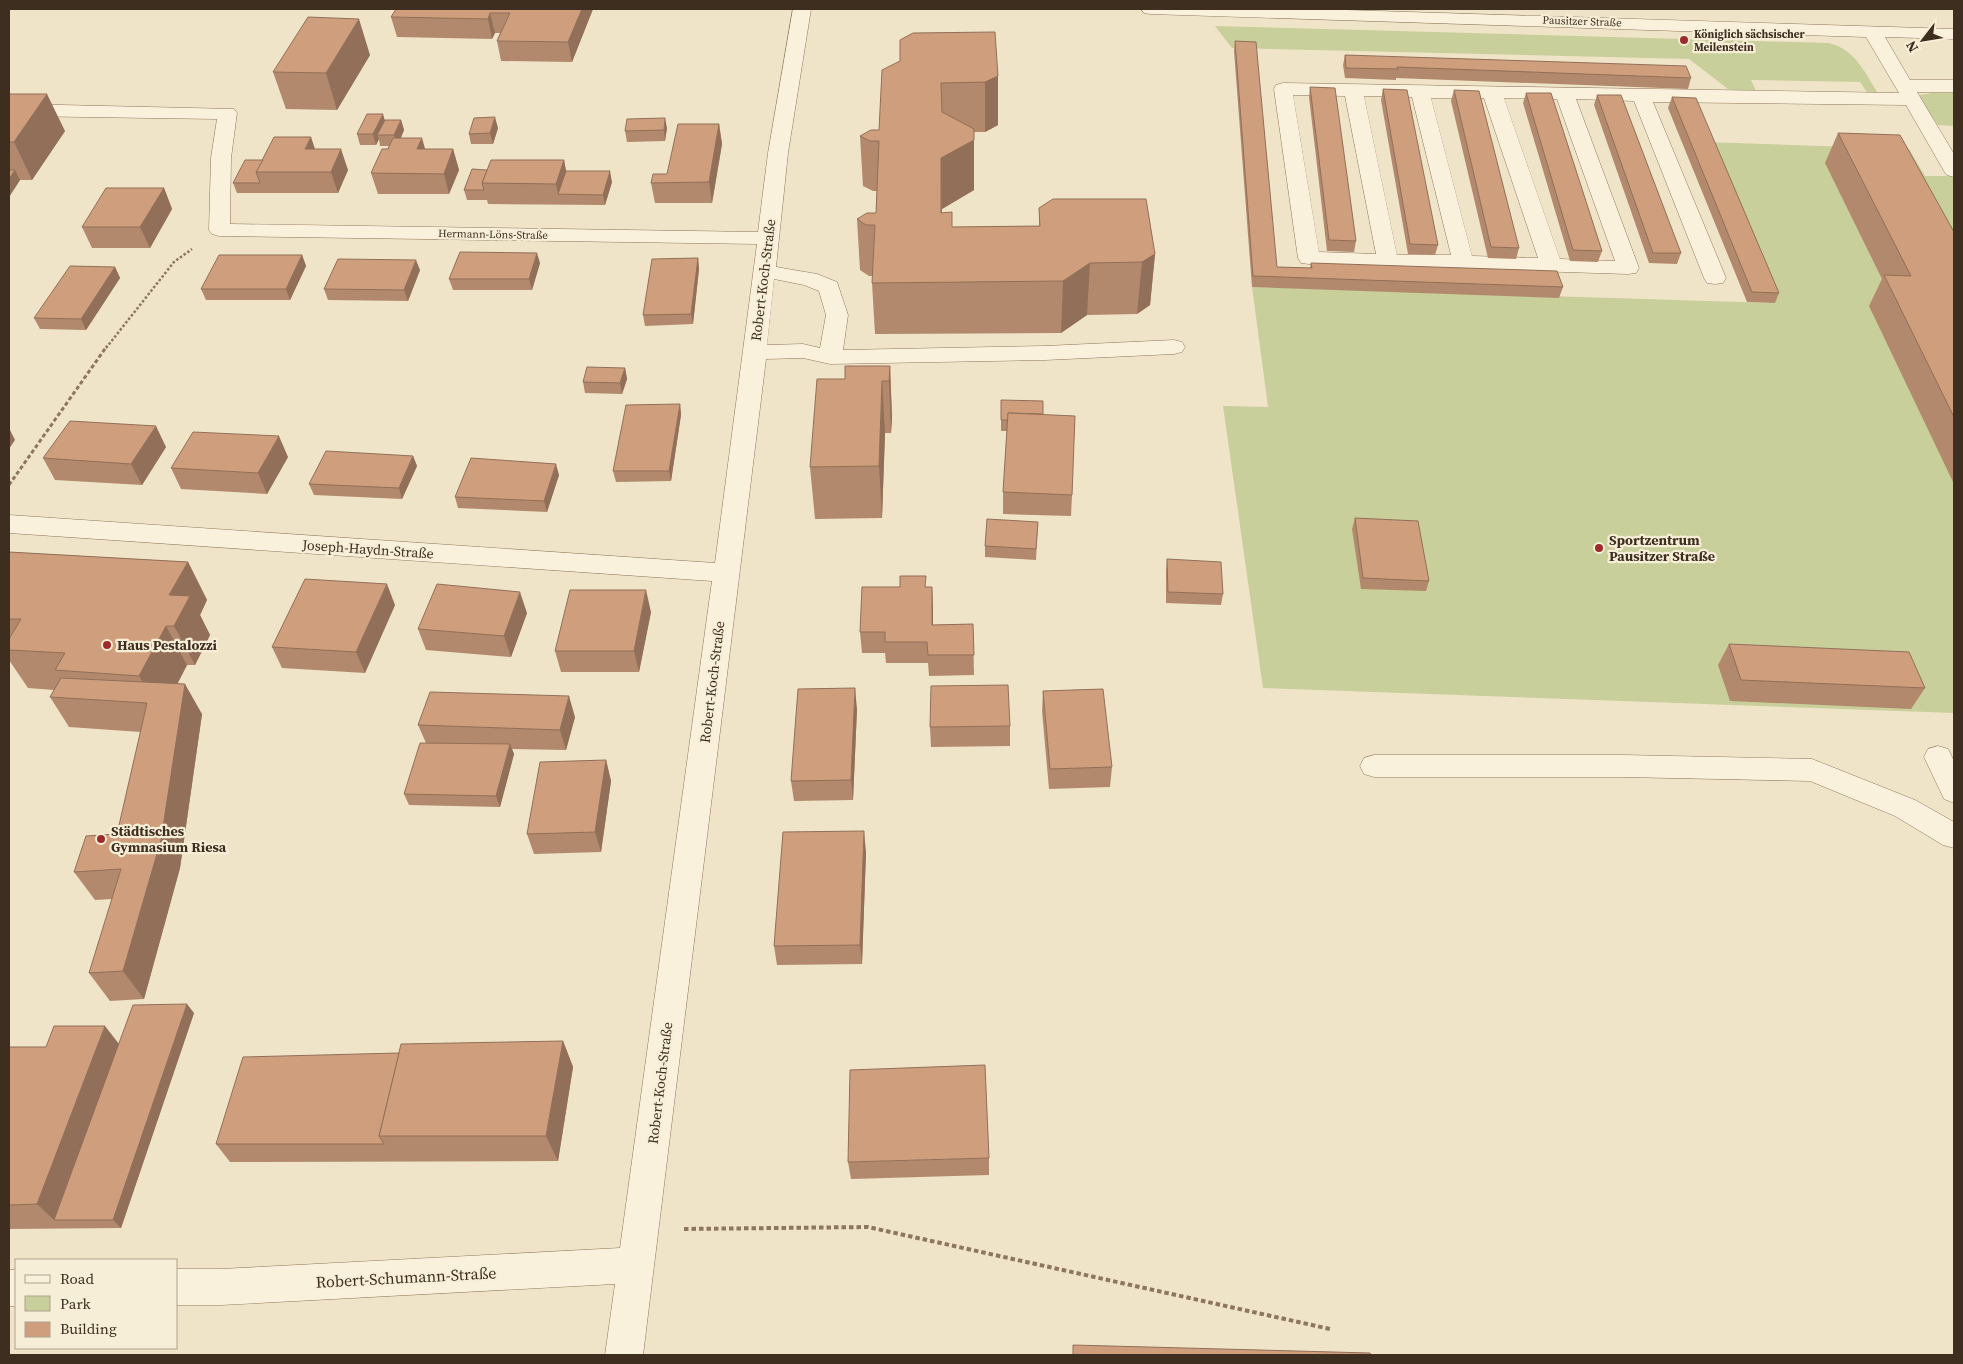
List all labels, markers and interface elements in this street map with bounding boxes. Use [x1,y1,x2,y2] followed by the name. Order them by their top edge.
[1542,13,1622,30] street label: Pausitzer Straße
[1898,15,1948,65] north arrow
[1694,27,1806,55] place label: Königlich sächsischer Meilenstein
[1678,34,1690,46] marker: Königlich sächsischer Meilenstein
[1901,37,1923,56] text: N
[746,218,780,342] street label: Robert-Koch-Straße
[438,226,548,243] street label: Hermann-Löns-Straße
[1609,530,1715,566] place label: Sportzentrum Pausitzer Straße
[301,534,434,564] street label: Joseph-Haydn-Straße
[1593,542,1605,554] marker: Sportzentrum Pausitzer Straße
[695,620,729,744] street label: Robert-Koch-Straße
[117,635,217,655] place label: Haus Pestalozzi
[101,639,113,651] marker: Haus Pestalozzi
[111,821,227,857] place label: Städtisches Gymnasium Riesa
[95,833,107,845] marker: Städtisches Gymnasium Riesa
[643,1021,677,1145] street label: Robert-Koch-Straße
[15,1259,178,1349] legend
[315,1261,497,1293] street label: Robert-Schumann-Straße
[60,1268,94,1289] text: Road
[60,1293,92,1314] text: Park
[60,1318,117,1339] text: Building

